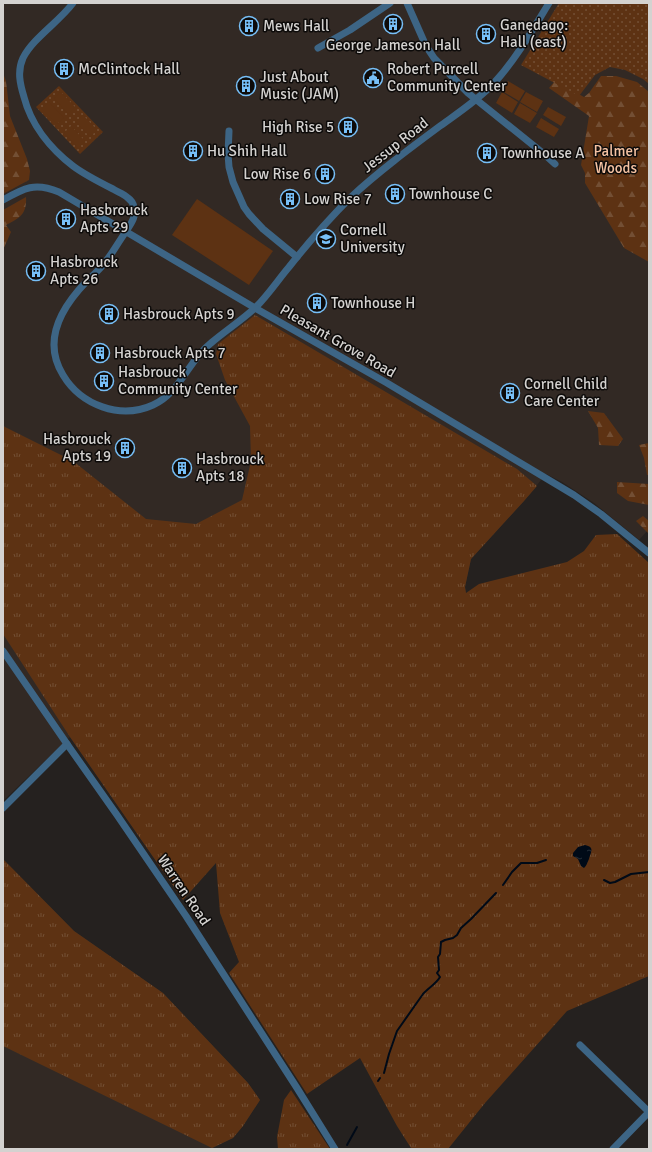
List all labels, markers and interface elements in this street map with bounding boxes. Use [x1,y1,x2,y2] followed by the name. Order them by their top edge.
[382,13,404,35] building icon: George Jameson Hall
[238,15,260,37] building icon: Mews Hall
[500,16,568,51] place label: Ganędagǫ: Hall (east)
[263,17,330,35] place label: Mews Hall
[475,23,497,45] building icon: Ganędagǫ: Hall (east)
[326,36,460,54] place label: George Jameson Hall
[53,58,75,80] building icon: McClintock Hall
[78,60,180,78] place label: McClintock Hall
[387,60,507,95] place label: Robert Purcell Community Center
[362,67,384,89] public building icon: Robert Purcell Community Center
[260,68,339,103] place label: Just About Music (JAM)
[235,75,257,97] building icon: Just About Music (JAM)
[358,114,432,176] street label: Jessup Road
[337,116,359,138] building icon: High Rise 5
[262,118,334,136] place label: High Rise 5
[182,140,204,162] building icon: Hu Shih Hall
[207,142,287,160] place label: Hu Shih Hall
[476,142,498,164] building icon: Townhouse A
[593,142,639,177] park label: Palmer Woods
[501,144,585,162] place label: Townhouse A
[314,163,336,185] building icon: Low Rise 6
[243,165,311,183] place label: Low Rise 6
[384,183,406,205] building icon: Townhouse C
[409,185,492,203] place label: Townhouse C
[279,188,301,210] building icon: Low Rise 7
[304,190,372,208] place label: Low Rise 7
[80,201,148,236] place label: Hasbrouck Apts 29
[55,208,77,230] building icon: Hasbrouck Apts 29
[340,221,405,256] place label: Cornell University
[315,228,337,250] school or university icon: Cornell University
[50,253,118,288] place label: Hasbrouck Apts 26
[25,260,47,282] building icon: Hasbrouck Apts 26
[306,292,328,314] building icon: Townhouse H
[331,294,415,312] place label: Townhouse H
[277,300,399,382] street label: Pleasant Grove Road
[98,303,120,325] building icon: Hasbrouck Apts 9
[123,305,235,323] place label: Hasbrouck Apts 9
[89,342,111,364] building icon: Hasbrouck Apts 7
[114,344,226,362] place label: Hasbrouck Apts 7
[118,363,238,398] place label: Hasbrouck Community Center
[93,370,115,392] building icon: Hasbrouck Community Center
[524,375,607,410] place label: Cornell Child Care Center
[499,382,521,404] building icon: Cornell Child Care Center
[43,430,111,465] place label: Hasbrouck Apts 19
[114,437,136,459] building icon: Hasbrouck Apts 19
[196,450,264,485] place label: Hasbrouck Apts 18
[171,457,193,479] building icon: Hasbrouck Apts 18
[154,851,214,929] street label: Warren Road

